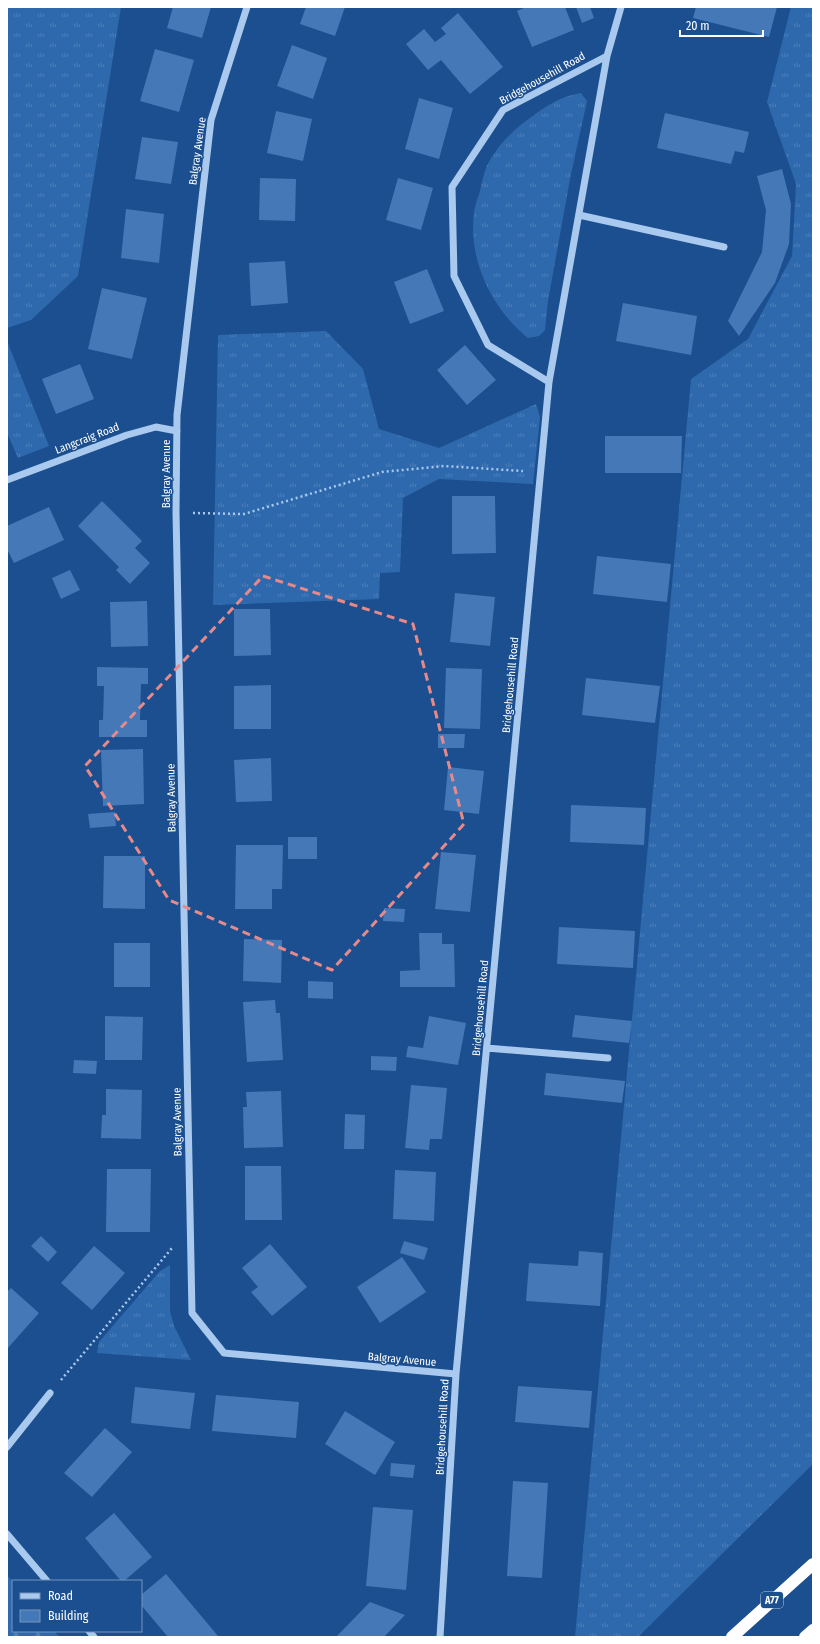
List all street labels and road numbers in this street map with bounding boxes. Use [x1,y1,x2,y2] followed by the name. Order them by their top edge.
[497,49,587,107] street label: Bridgehousehill Road
[186,116,209,186] street label: Balgray Avenue
[53,420,121,457] street label: Langcraig Road
[160,440,173,508] street label: Balgray Avenue
[500,637,521,734] street label: Bridgehousehill Road
[164,764,179,832] street label: Balgray Avenue
[470,960,491,1057] street label: Bridgehousehill Road
[170,1088,185,1156] street label: Balgray Avenue
[367,1350,437,1369] street label: Balgray Avenue
[433,1379,452,1475] street label: Bridgehousehill Road
[761,1592,783,1608] road number: A77

